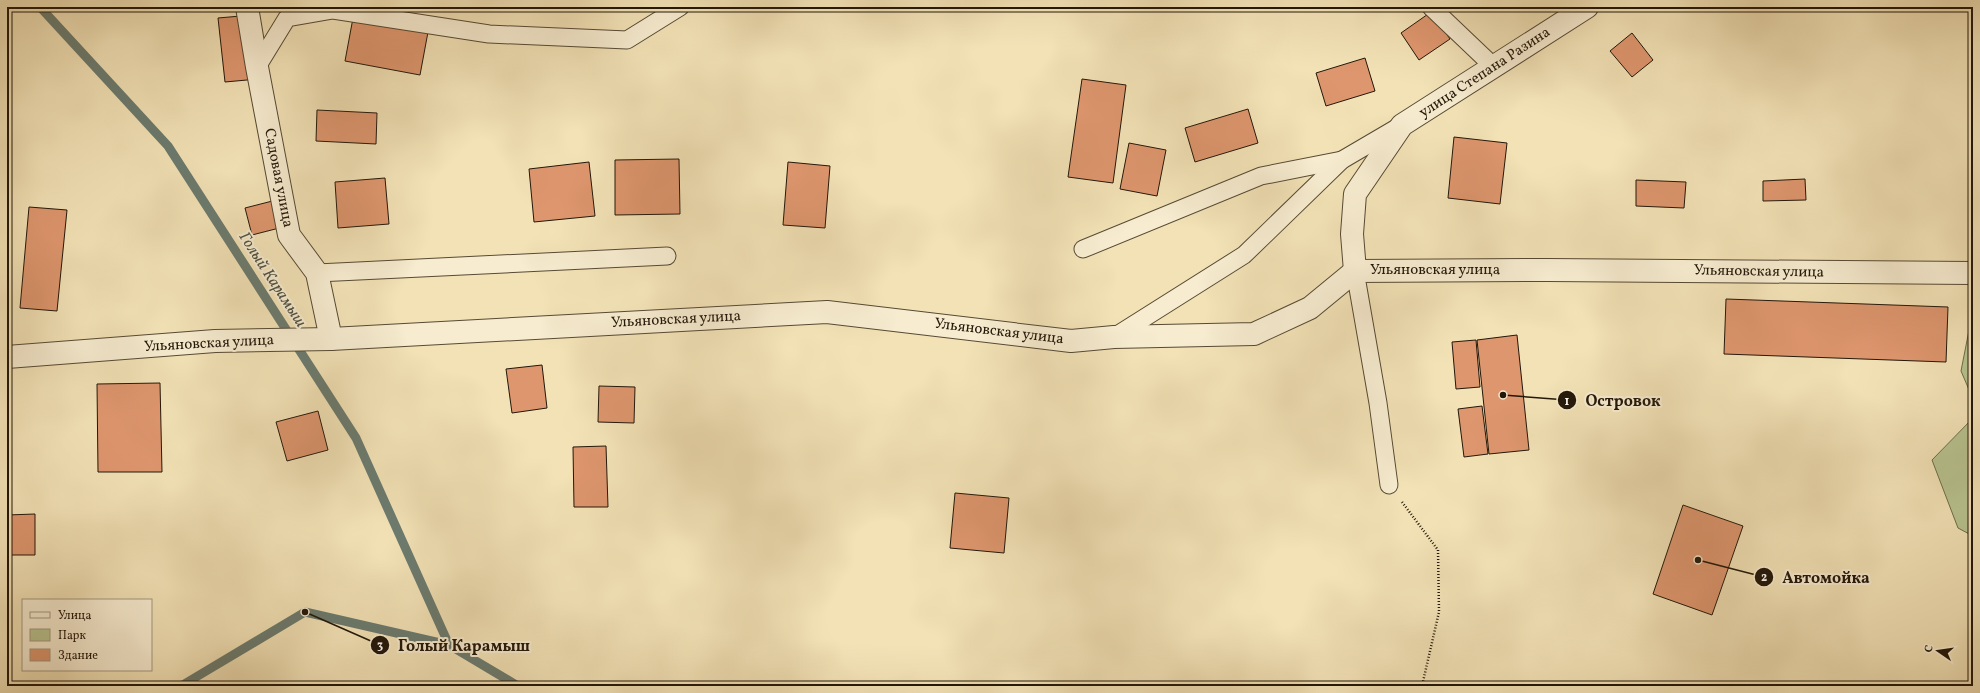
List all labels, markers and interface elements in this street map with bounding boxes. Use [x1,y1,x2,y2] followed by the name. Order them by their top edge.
[1415,23,1555,123] street label: улица Степана Разина
[258,126,298,230] street label: Садовая улица
[233,228,311,332] water label: Голый Карамыш
[1370,260,1500,281] street label: Ульяновская улица
[1694,260,1824,284] street label: Ульяновская улица
[610,306,742,334] street label: Ульяновская улица
[933,314,1065,350] street label: Ульяновская улица
[143,330,275,358] street label: Ульяновская улица
[1557,386,1669,414] callout: Островок
[1585,391,1661,413] text: Островок
[1565,394,1570,410] text: 1
[1754,563,1878,591] callout: Автомойка
[1782,568,1870,590] text: Автомойка
[1761,570,1767,586] text: 2
[22,599,152,671] legend
[58,608,91,624] text: Улица
[58,628,86,644] text: Парк
[370,631,538,659] callout: Голый Карамыш
[1918,631,1958,671] north arrow
[398,636,530,658] text: Голый Карамыш
[377,638,383,654] text: 3
[1922,644,1938,654] text: С
[58,648,98,664] text: Здание

